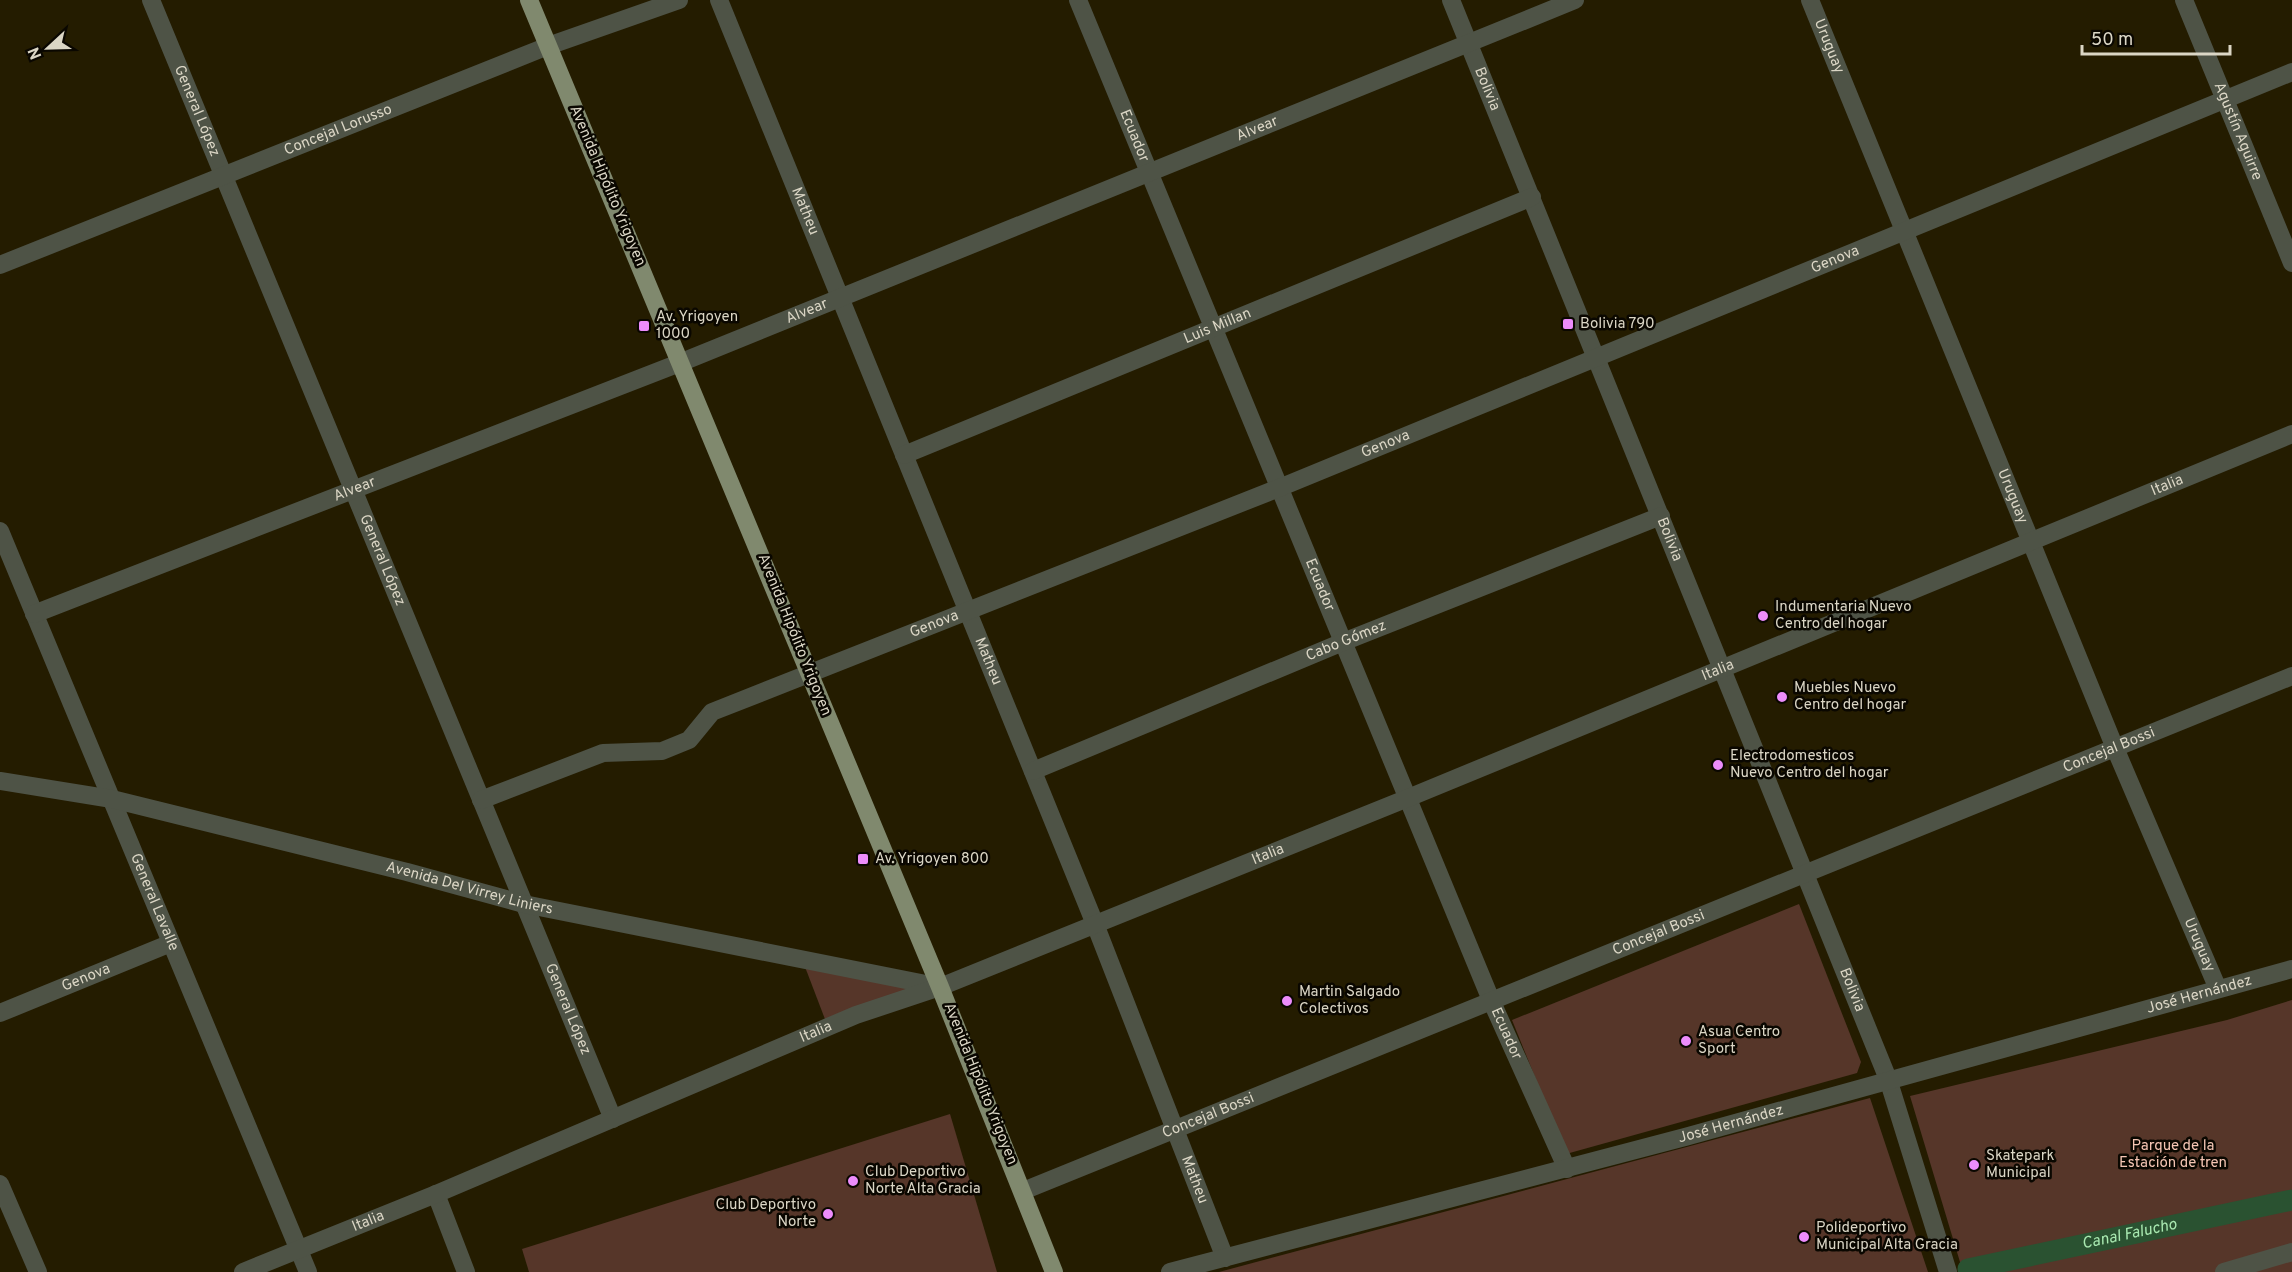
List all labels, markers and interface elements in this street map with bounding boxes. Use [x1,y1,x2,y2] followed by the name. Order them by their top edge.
[1809,16,1849,76] street label: Uruguay
[18,18,78,78] north arrow
[2082,18,2230,56] scale bar
[2091,29,2133,52] text: 50 m
[25,44,47,62] text: N
[169,62,224,160] street label: General López
[1470,64,1504,114] street label: Bolivia
[2209,79,2267,183] street label: Agustín Aguirre
[281,100,395,160] street label: Concejal Lorusso
[564,103,650,269] street label: Avenida Hipólito Yrigoyen
[1115,107,1153,165] street label: Ecuador
[1233,112,1281,146] street label: Alvear
[787,185,823,238] street label: Matheu
[1808,241,1862,278] street label: Genova
[783,294,831,328] street label: Alvear
[1181,304,1254,349] street label: Luis Millan
[656,308,738,344] place label: Av. Yrigoyen 1000
[1580,315,1655,334] place label: Bolivia 790
[1561,317,1575,331] marker: Bolivia 790
[637,319,651,333] marker: Av. Yrigoyen 1000
[1358,426,1413,463] street label: Genova
[1993,466,2032,526] street label: Uruguay
[2148,470,2186,501] street label: Italia
[331,472,379,506] street label: Alvear
[355,512,410,609] street label: General López
[1652,515,1687,564] street label: Bolivia
[753,551,835,719] street label: Avenida Hipólito Yrigoyen
[1300,556,1339,614] street label: Ecuador
[1775,598,1912,634] place label: Indumentaria Nuevo Centro del hogar
[907,606,961,642] street label: Genova
[1756,609,1770,623] marker: Indumentaria Nuevo Centro del hogar
[1303,616,1389,666] street label: Cabo Gómez
[970,635,1006,688] street label: Matheu
[1699,655,1737,686] street label: Italia
[1794,679,1907,715] place label: Muebles Nuevo Centro del hogar
[1775,690,1789,704] marker: Muebles Nuevo Centro del hogar
[2060,723,2158,777] street label: Concejal Bossi
[1730,747,1889,783] place label: Electrodomesticos Nuevo Centro del hogar
[1711,758,1725,772] marker: Electrodomesticos Nuevo Centro del hogar
[1249,839,1287,870] street label: Italia
[875,850,989,869] place label: Av. Yrigoyen 800
[126,851,183,954] street label: General Lavalle
[856,852,870,866] marker: Av. Yrigoyen 800
[384,858,555,919] street label: Avenida Del Virrey Liniers
[1610,906,1708,960] street label: Concejal Bossi
[2179,915,2219,975] street label: Uruguay
[59,959,113,996] street label: Genova
[540,961,595,1058] street label: General López
[1835,965,1869,1015] street label: Bolivia
[2144,971,2254,1018] street label: José Hernández
[1299,983,1400,1019] place label: Martin Salgado Colectivos
[1280,994,1294,1008] marker: Martin Salgado Colectivos
[939,1000,1021,1168] street label: Avenida Hipólito Yrigoyen
[1486,1005,1526,1063] street label: Ecuador
[797,1017,835,1047] street label: Italia
[1698,1023,1780,1059] place label: Asua Centro Sport
[1679,1034,1693,1048] marker: Asua Centro Sport
[1159,1089,1257,1143] street label: Concejal Bossi
[1676,1101,1786,1148] street label: José Hernández
[2119,1137,2227,1173] park label: Parque de la Estación de tren
[1986,1147,2055,1183] place label: Skatepark Municipal
[1177,1153,1212,1206] street label: Matheu
[1967,1158,1981,1172] marker: Skatepark Municipal
[865,1163,981,1199] place label: Club Deportivo Norte Alta Gracia
[846,1174,860,1188] marker: Club Deportivo Norte Alta Gracia
[715,1196,816,1232] place label: Club Deportivo Norte
[349,1206,387,1236] street label: Italia
[821,1207,835,1221] marker: Club Deportivo Norte
[2080,1215,2179,1254] water label: Canal Falucho
[1816,1219,1958,1255] place label: Polideportivo Municipal Alta Gracia
[1797,1230,1811,1244] marker: Polideportivo Municipal Alta Gracia

